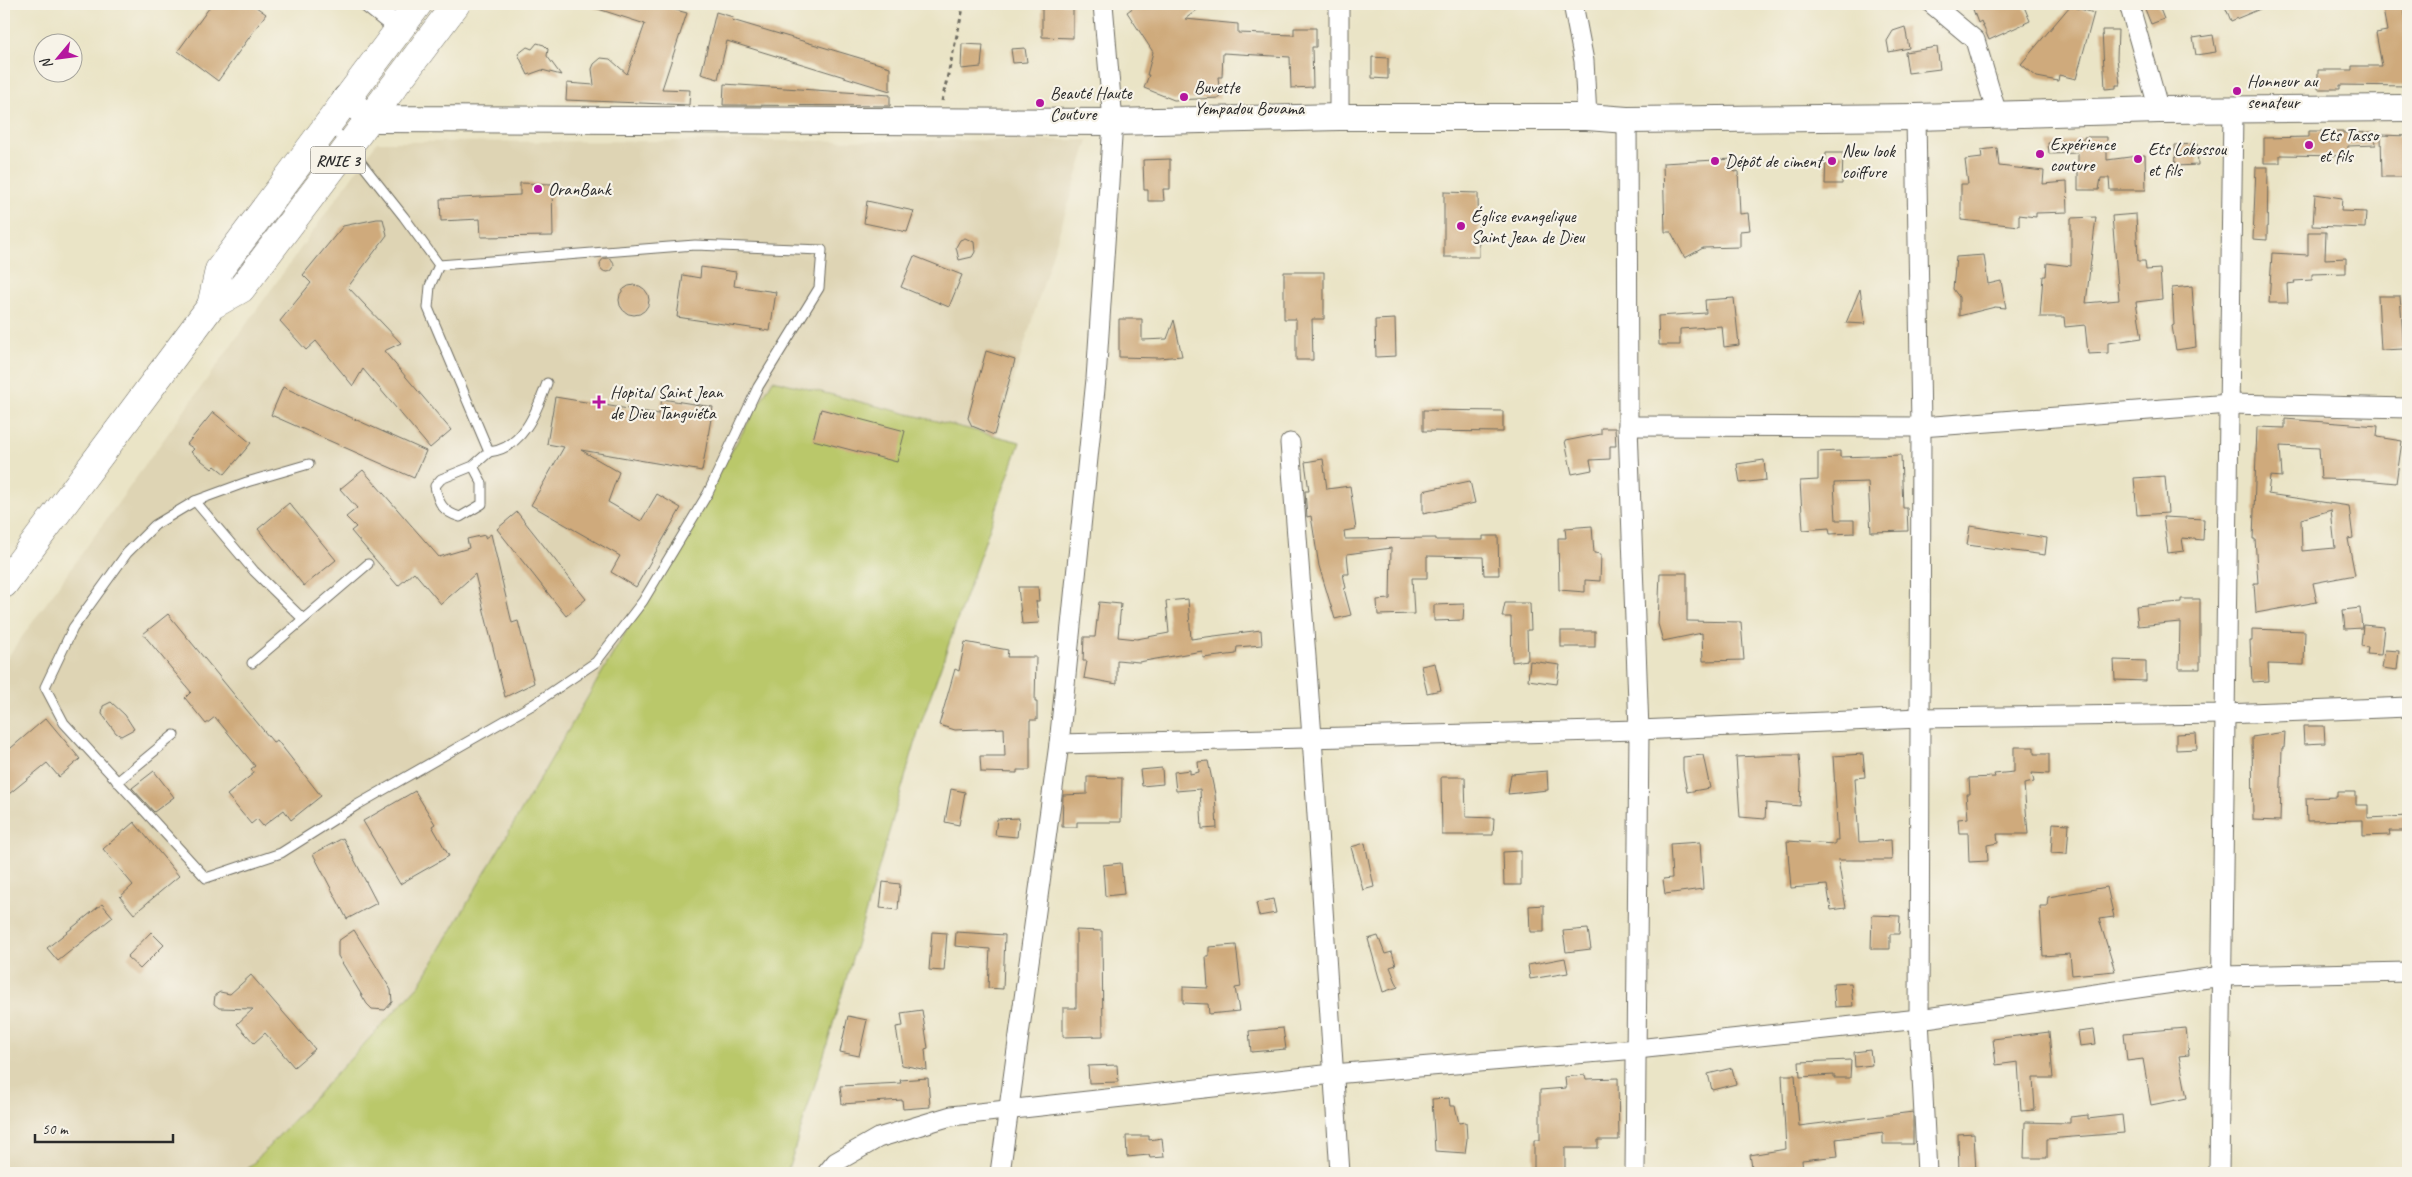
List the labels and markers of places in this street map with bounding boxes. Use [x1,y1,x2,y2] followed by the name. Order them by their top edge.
[2247,70,2319,113] place label: Honneur au senateur
[1194,76,1306,119] place label: Buvette Yempadou Bouama
[1050,82,1133,125] place label: Beauté Haute Couture
[2231,85,2243,97] marker: Honneur au senateur
[1178,91,1190,103] marker: Buvette Yempadou Bouama
[1034,97,1046,109] marker: Beauté Haute Couture
[2319,124,2380,167] place label: Ets Tasso et fils
[2050,133,2116,176] place label: Expérience couture
[2148,138,2228,181] place label: Ets Lokossou et fils
[2303,139,2315,151] marker: Ets Tasso et fils
[1842,140,1896,183] place label: New look coiffure
[2034,148,2046,160] marker: Expérience couture
[1725,150,1825,172] place label: Dépôt de ciment
[2132,153,2144,165] marker: Ets Lokossou et fils
[1709,155,1721,167] marker: Dépôt de ciment
[1826,155,1838,167] marker: New look coiffure
[548,178,612,200] place label: OranBank
[532,183,544,195] marker: OranBank
[1471,205,1586,248] place label: Église evangelique Saint Jean de Dieu
[1455,220,1467,232] marker: Église evangelique Saint Jean de Dieu
[610,381,724,424] place label: Hopital Saint Jean de Dieu Tanguiéta
[592,395,606,409] marker: Hopital Saint Jean de Dieu Tanguiéta

